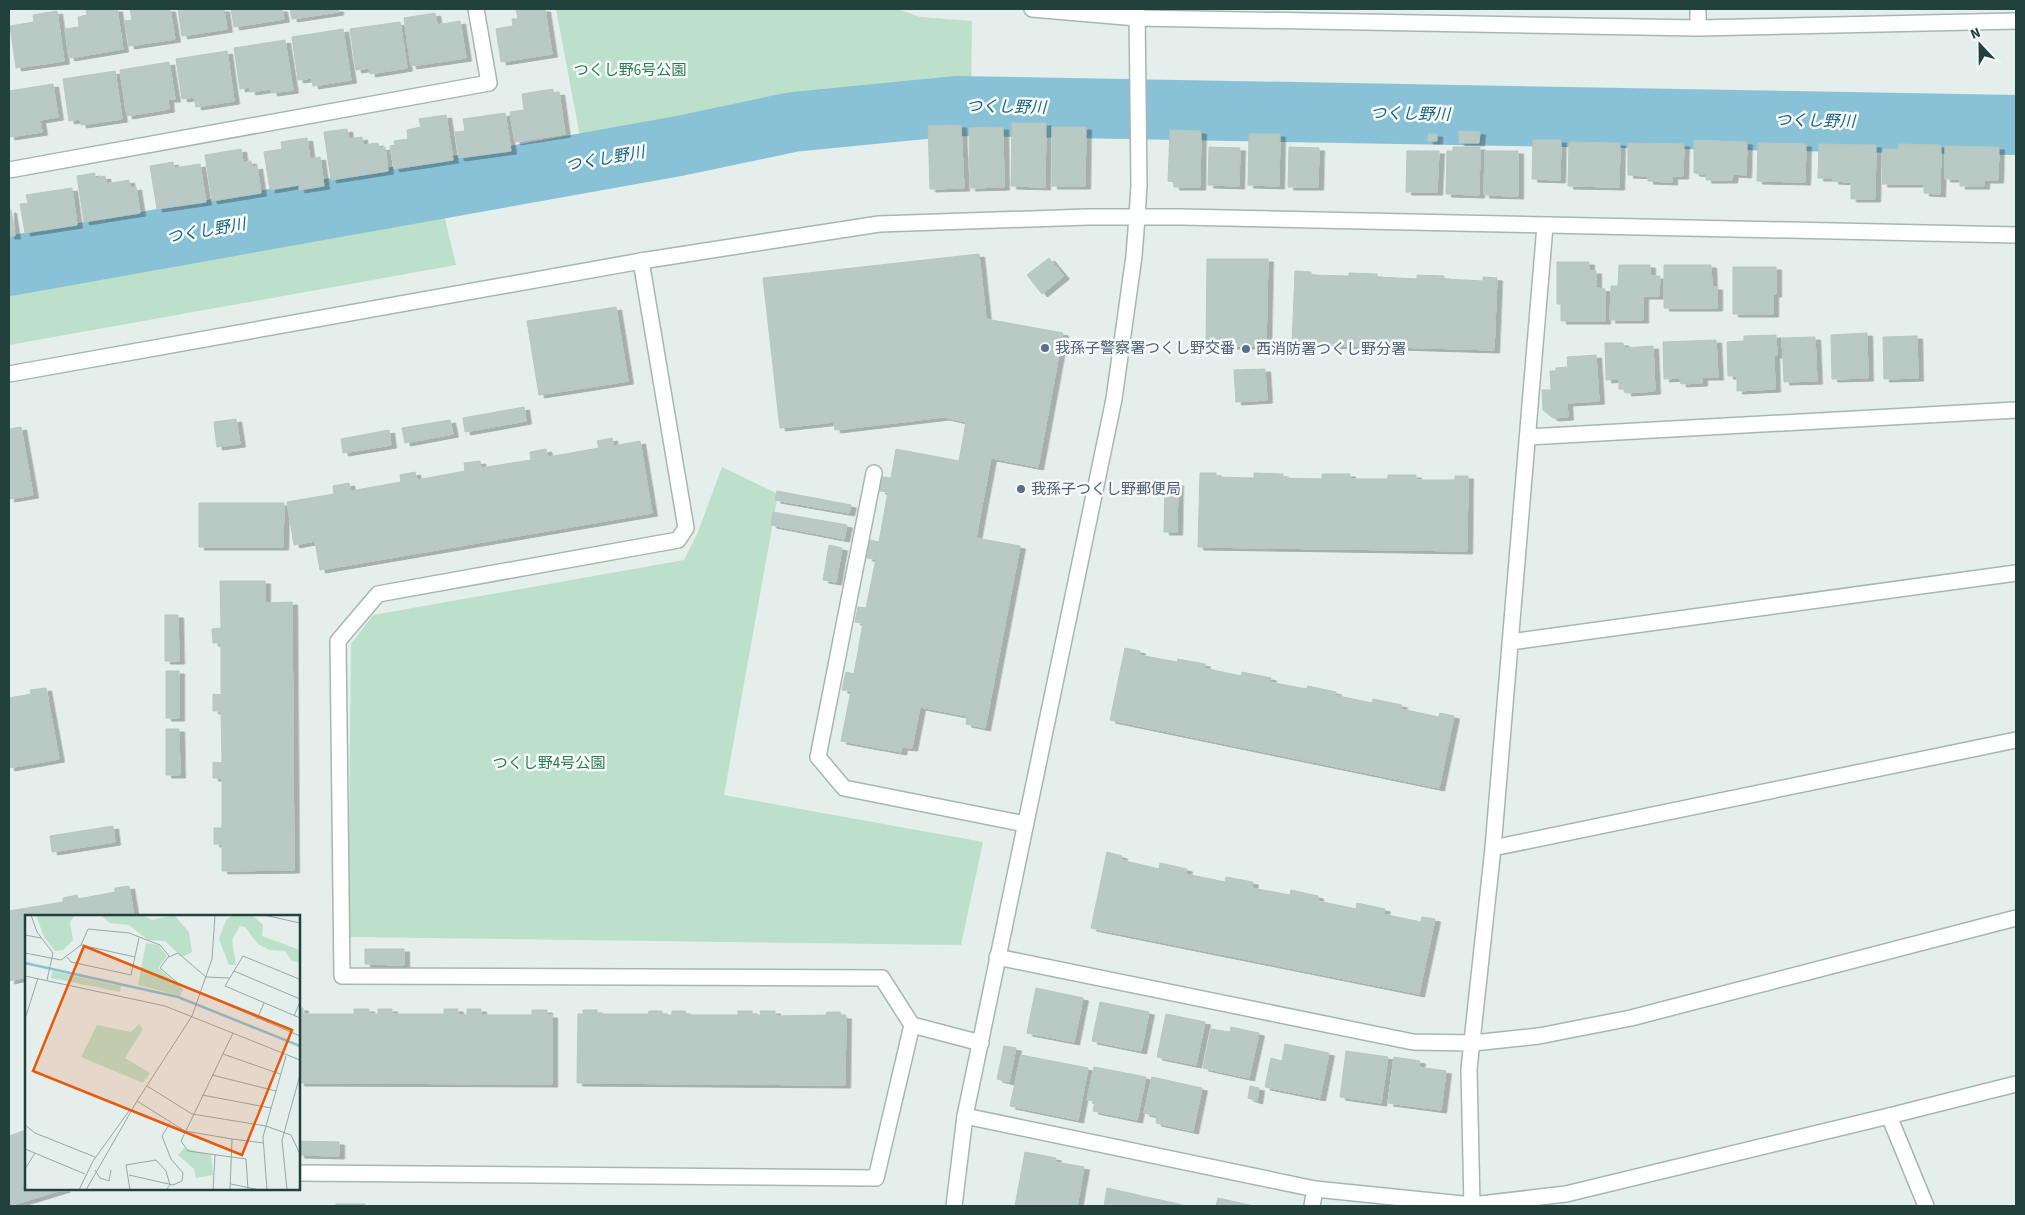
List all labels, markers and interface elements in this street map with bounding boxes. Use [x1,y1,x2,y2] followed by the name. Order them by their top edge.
[1955,20,2005,70] north arrow
[1967,23,1984,45] text: N
[574,60,686,81] park label: つくし野6号公園
[966,95,1048,119] water label: つくし野川
[1370,102,1452,126] water label: つくし野川
[1775,109,1857,133] water label: つくし野川
[564,141,648,177] water label: つくし野川
[165,213,249,249] water label: つくし野川
[1055,338,1235,359] place label: 我孫子警察署つくし野交番
[1256,339,1406,360] place label: 西消防署つくし野分署
[1039,342,1051,354] marker: 我孫子警察署つくし野交番
[1240,343,1252,355] marker: 西消防署つくし野分署
[1031,479,1181,500] place label: 我孫子つくし野郵便局
[1015,483,1027,495] marker: 我孫子つくし野郵便局
[493,753,605,774] park label: つくし野4号公園
[25,915,300,1190] inset map

